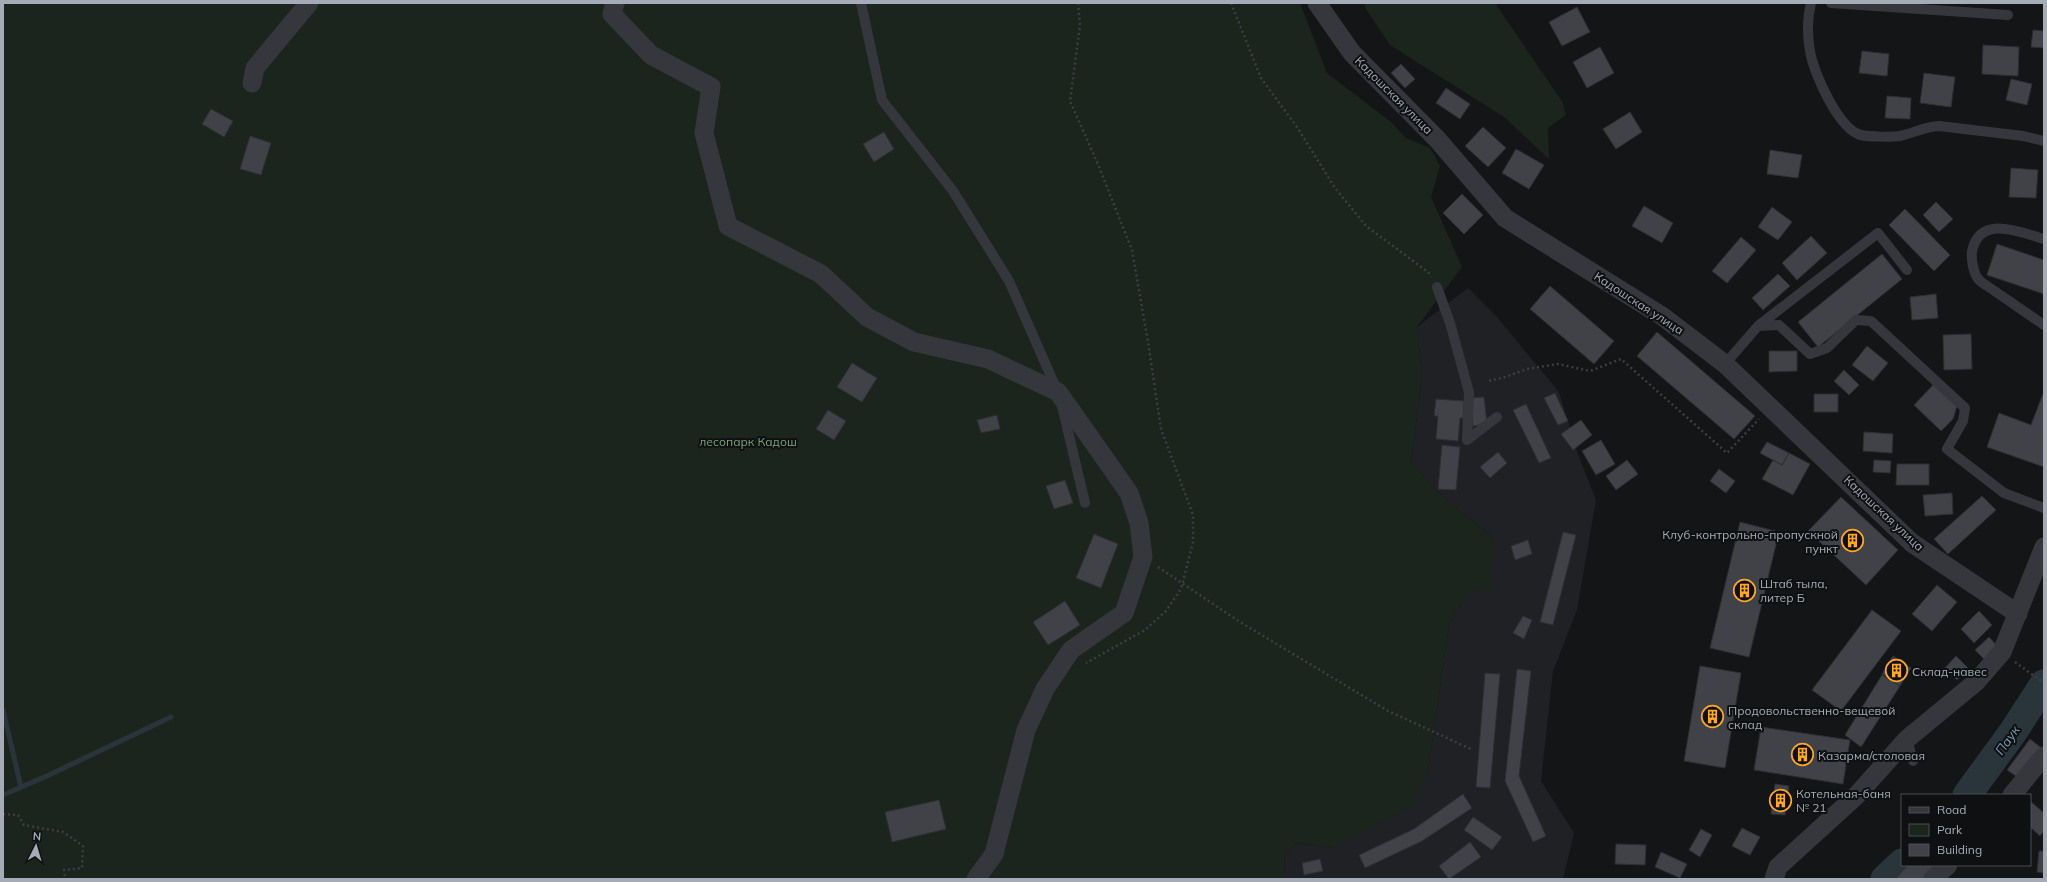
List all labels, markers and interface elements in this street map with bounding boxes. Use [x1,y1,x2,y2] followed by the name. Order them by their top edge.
[1352,53,1436,137] street label: Кадошская улица
[1591,268,1687,338] street label: Кадошская улица
[699,434,797,449] park label: лесопарк Кадош
[1841,472,1927,554] street label: Кадошская улица
[1662,527,1839,556] place label: Клуб-контрольно-пропускной пункт
[1840,528,1866,554] building icon: Клуб-контрольно-пропускной пункт
[1760,576,1827,605] place label: Штаб тыла, литер Б
[1732,577,1758,603] building icon: Штаб тыла, литер Б
[1883,658,1909,684] building icon: Склад-навес
[1912,664,1987,679] place label: Склад-навес
[1728,703,1895,732] place label: Продовольственно-вещевой склад
[1700,704,1726,730] building icon: Продовольственно-вещевой склад
[1991,722,2023,758] water label: Паук
[1789,742,1815,768] building icon: Казарма/столовая
[1818,748,1925,763] place label: Казарма/столовая
[1796,786,1891,815] place label: Котельная-баня № 21
[1767,787,1793,813] building icon: Котельная-баня № 21
[1901,794,2031,866] legend
[1937,802,1966,817] text: Road
[1937,822,1963,837] text: Park
[16,826,56,866] north arrow
[32,829,42,843] text: N
[1937,842,1982,857] text: Building

